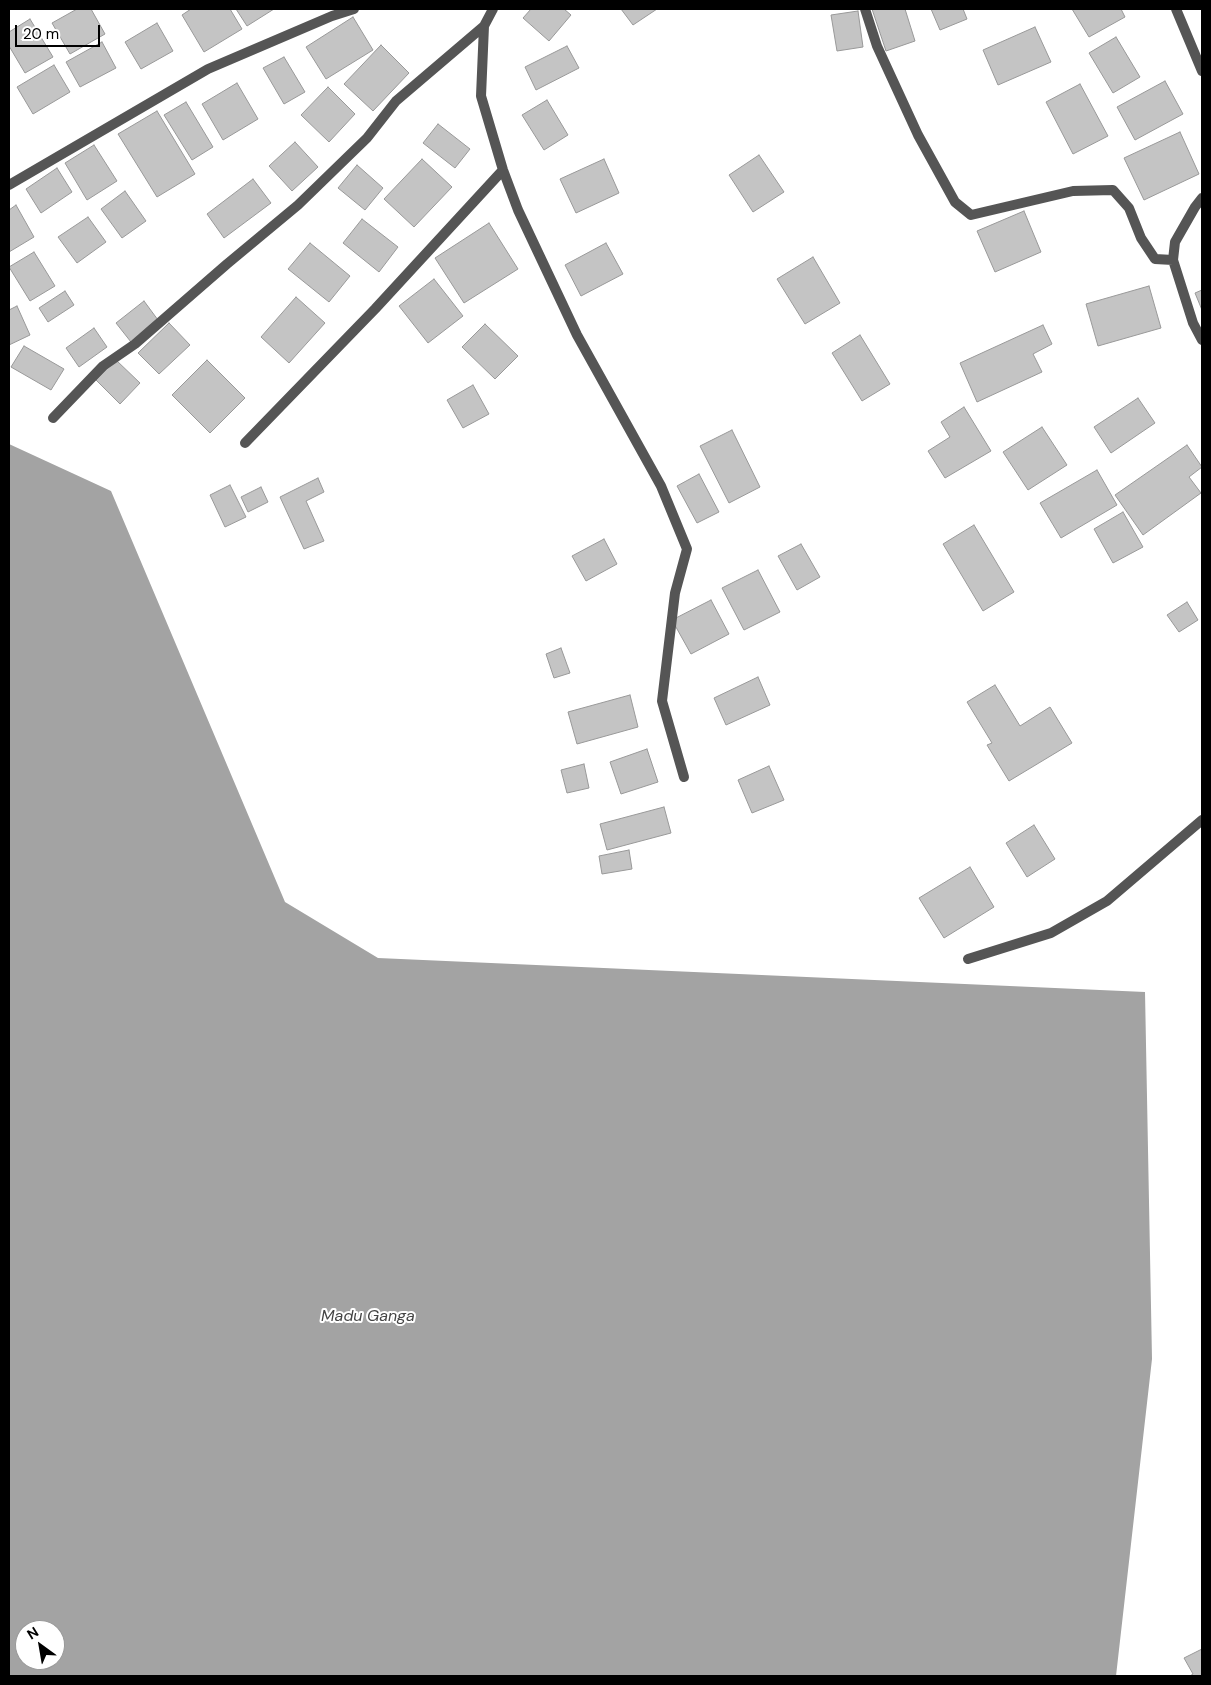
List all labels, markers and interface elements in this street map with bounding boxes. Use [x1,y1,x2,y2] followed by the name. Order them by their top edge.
[18,15,102,47] scale bar
[23,24,59,44] text: 20 m
[321,1307,415,1327] water label: Madu Ganga
[15,1620,65,1670] north arrow
[23,1623,42,1643] text: N

